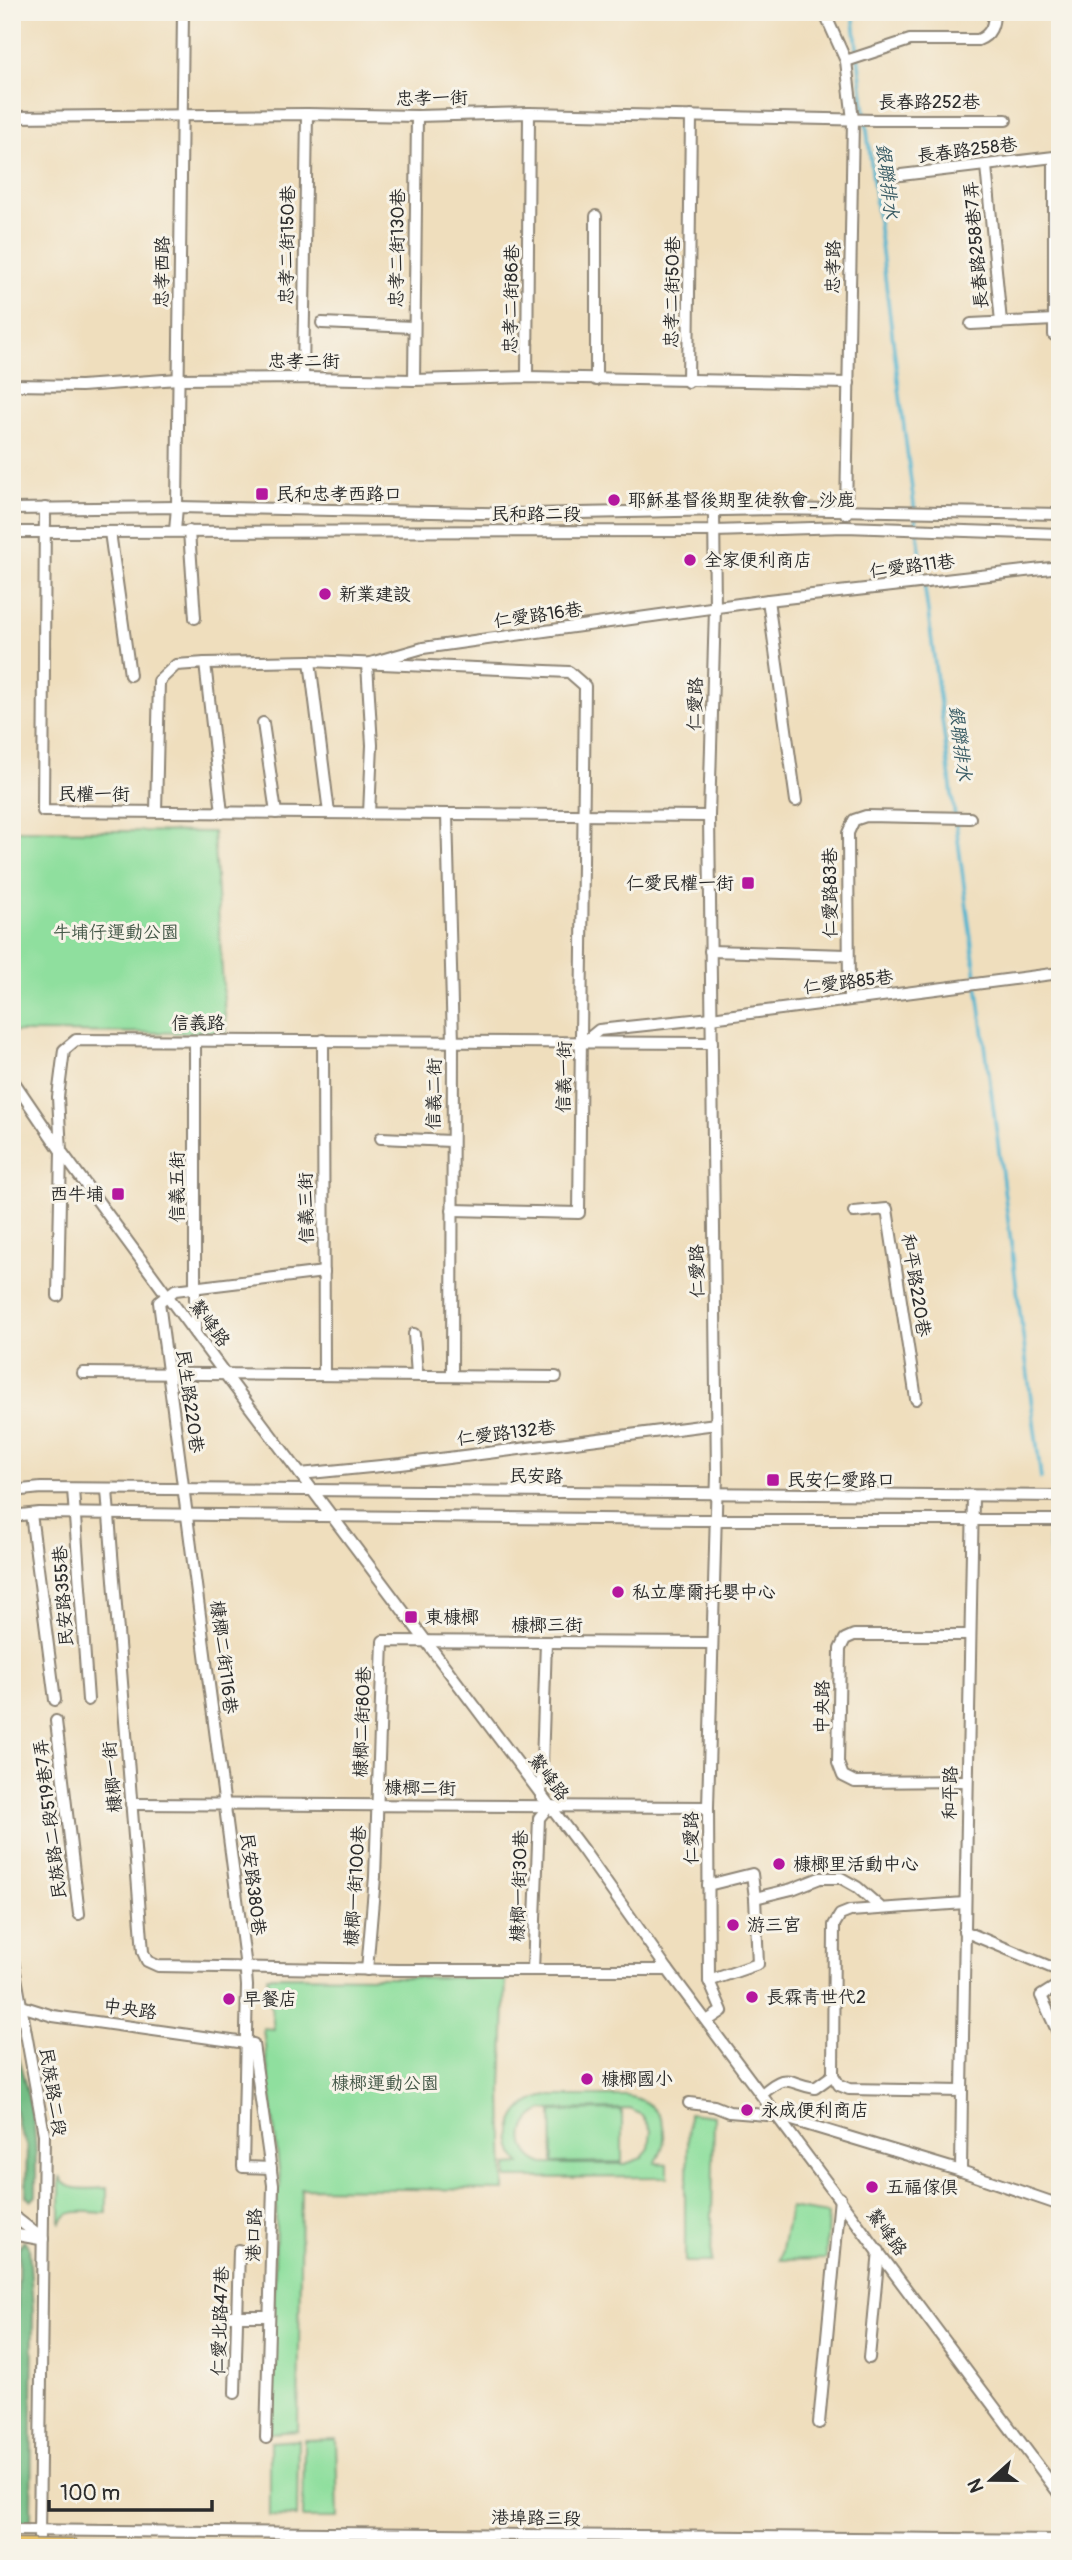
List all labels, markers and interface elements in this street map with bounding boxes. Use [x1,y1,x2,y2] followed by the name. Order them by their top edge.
[396,86,468,111] street label: 忠孝一街
[878,91,980,114] street label: 長春路252巷
[916,133,1019,168] street label: 長春路258巷
[870,142,904,221] water label: 銀聯排水
[959,180,994,310] street label: 長春路258巷7弄
[275,185,300,305] street label: 忠孝二街150巷
[385,188,410,308] street label: 忠孝二街130巷
[150,236,175,308] street label: 忠孝西路
[660,236,685,348] street label: 忠孝二街50巷
[822,240,845,294] street label: 忠孝路
[499,244,524,354] street label: 忠孝二街86巷
[268,350,340,373] street label: 忠孝二街
[276,483,402,506] place label: 民和忠孝西路口
[254,486,270,502] marker: 民和忠孝西路口
[628,489,855,512] place label: 耶穌基督後期聖徒教會_沙鹿
[606,492,622,508] marker: 耶穌基督後期聖徒教會_沙鹿
[491,503,581,526] street label: 民和路二段
[704,549,812,572] place label: 全家便利商店
[868,550,956,583] street label: 仁愛路11巷
[682,552,698,568] marker: 全家便利商店
[339,583,411,606] place label: 新業建設
[317,586,333,602] marker: 新業建設
[492,598,584,633] street label: 仁愛路16巷
[683,677,708,731] street label: 仁愛路
[943,704,977,783] water label: 銀聯排水
[58,783,130,806] street label: 民權一街
[819,847,842,939] street label: 仁愛路83巷
[626,872,734,895] place label: 仁愛民權一街
[740,875,756,891] marker: 仁愛民權一街
[53,921,179,944] park label: 牛埔仔運動公園
[802,966,895,999] street label: 仁愛路85巷
[171,1012,225,1035] street label: 信義路
[552,1041,577,1113] street label: 信義一街
[422,1058,447,1130] street label: 信義二街
[166,1151,189,1223] street label: 信義五街
[294,1172,319,1244] street label: 信義三街
[50,1183,104,1206] place label: 西牛埔
[110,1186,126,1202] marker: 西牛埔
[896,1232,935,1338] street label: 和平路220巷
[686,1244,709,1298] street label: 仁愛路
[184,1295,235,1352] street label: 鰲峰路
[171,1348,208,1454] street label: 民生路220巷
[455,1416,557,1451] street label: 仁愛路132巷
[509,1465,563,1488] street label: 民安路
[787,1469,895,1492] place label: 民安仁愛路口
[765,1472,781,1488] marker: 民安仁愛路口
[48,1545,79,1647] street label: 民安路355巷
[632,1581,776,1604] place label: 私立摩爾托嬰中心
[610,1584,626,1600] marker: 私立摩爾托嬰中心
[205,1599,242,1715] street label: 槺榔二街116巷
[425,1606,479,1629] place label: 東槺榔
[403,1609,419,1625] marker: 東槺榔
[511,1614,583,1637] street label: 槺榔三街
[349,1666,376,1778] street label: 槺榔二街80巷
[811,1680,834,1734] street label: 中央路
[29,1737,72,1901] street label: 民族路二段519巷7弄
[98,1740,127,1814] street label: 槺榔一街
[523,1749,574,1806] street label: 鰲峰路
[939,1766,962,1820] street label: 和平路
[384,1776,456,1801] street label: 槺榔二街
[680,1811,703,1865] street label: 仁愛路
[340,1825,371,1948] street label: 槺榔一街100巷
[506,1829,533,1943] street label: 槺榔一街30巷
[235,1831,270,1937] street label: 民安路380巷
[793,1853,919,1876] place label: 槺榔里活動中心
[771,1856,787,1872] marker: 槺榔里活動中心
[747,1914,801,1937] place label: 游三宮
[725,1917,741,1933] marker: 游三宮
[766,1986,866,2009] place label: 長霖青世代2
[243,1988,297,2011] place label: 早餐店
[744,1989,760,2005] marker: 長霖青世代2
[221,1991,237,2007] marker: 早餐店
[102,1994,158,2025] street label: 中央路
[34,2046,71,2138] street label: 民族路二段
[601,2068,673,2091] place label: 槺榔國小
[579,2071,595,2087] marker: 槺榔國小
[331,2072,439,2095] park label: 槺榔運動公園
[761,2099,869,2122] place label: 永成便利商店
[739,2102,755,2118] marker: 永成便利商店
[886,2176,958,2199] place label: 五福傢俱
[864,2179,880,2195] marker: 五福傢俱
[861,2204,912,2261] street label: 鰲峰路
[242,2208,267,2262] street label: 港口路
[207,2266,234,2376] street label: 仁愛北路47巷
[956,2444,1026,2514] north arrow
[49,2469,212,2513] scale bar
[963,2475,990,2496] text: N
[60,2480,120,2507] text: 100 m
[491,2506,581,2531] street label: 港埠路三段

